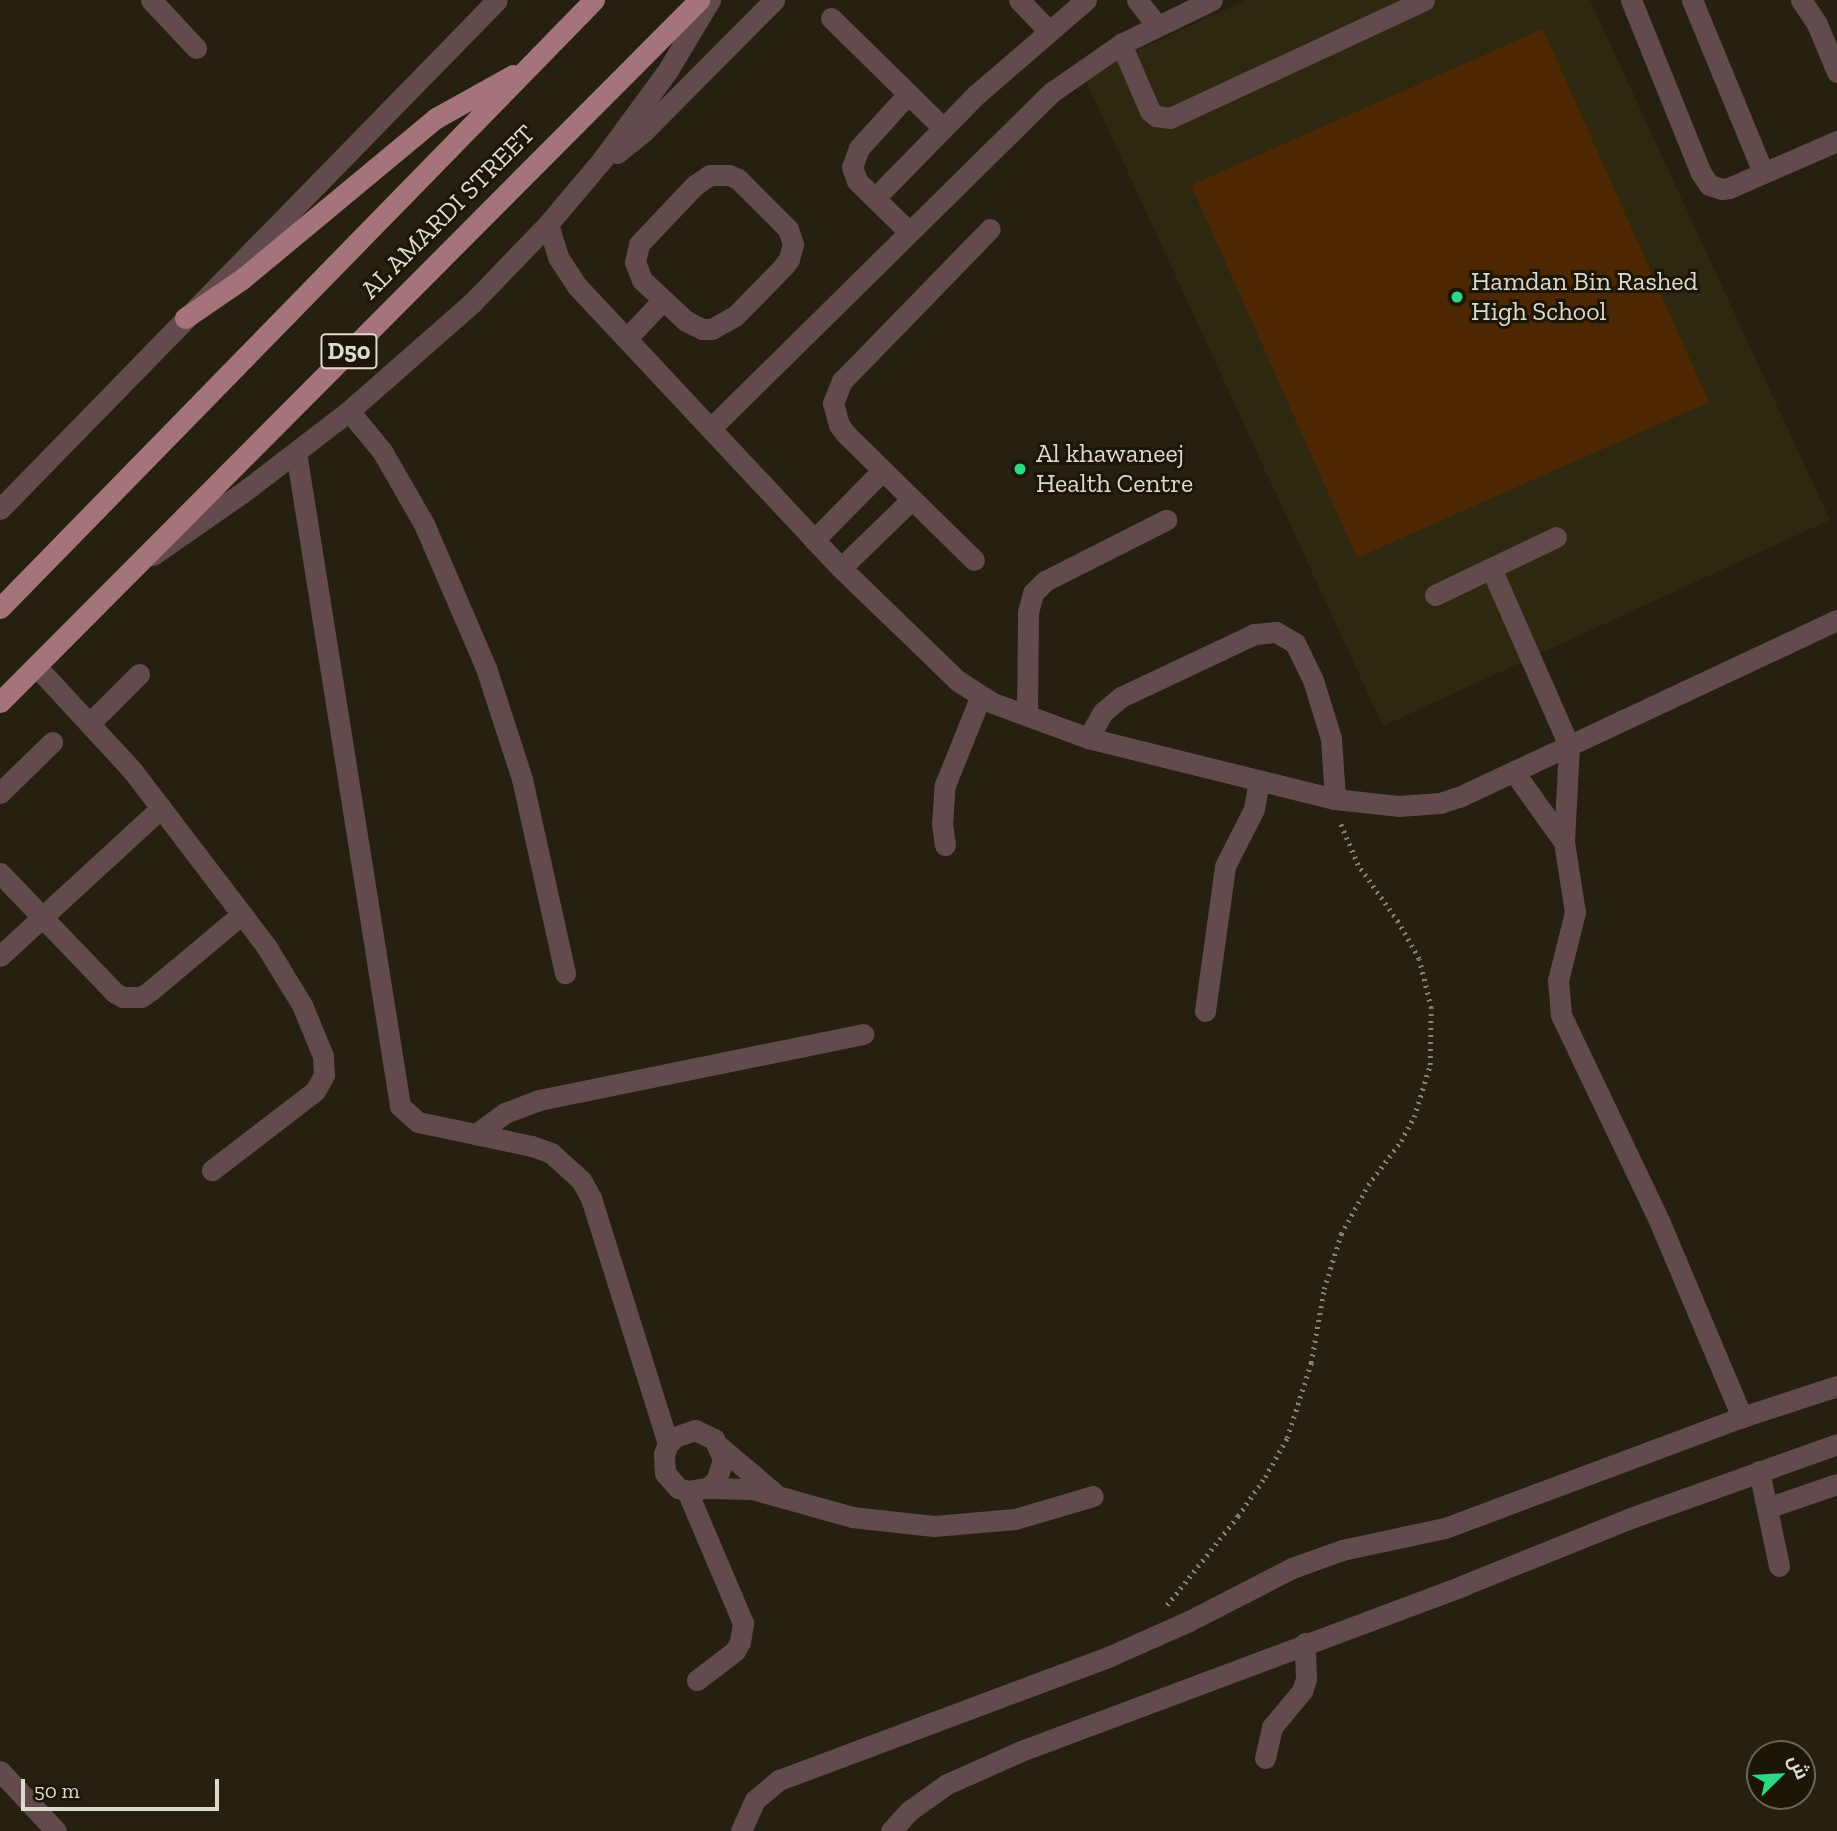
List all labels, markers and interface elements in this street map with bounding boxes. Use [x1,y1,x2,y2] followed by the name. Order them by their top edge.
[354,118,542,306] street label: AL AMARDI STREET
[1471,266,1698,328] place label: Hamdan Bin Rashed High School
[1449,289,1465,305] marker: Hamdan Bin Rashed High School
[319,330,379,372] road number: D50
[1036,438,1194,500] place label: Al khawaneej Health Centre
[1010,459,1030,479] marker: Al khawaneej Health Centre
[1746,1740,1816,1810] north arrow
[1783,1751,1814,1783] text: ش
[24,1764,222,1808] scale bar
[34,1778,80,1803] text: 50 m

